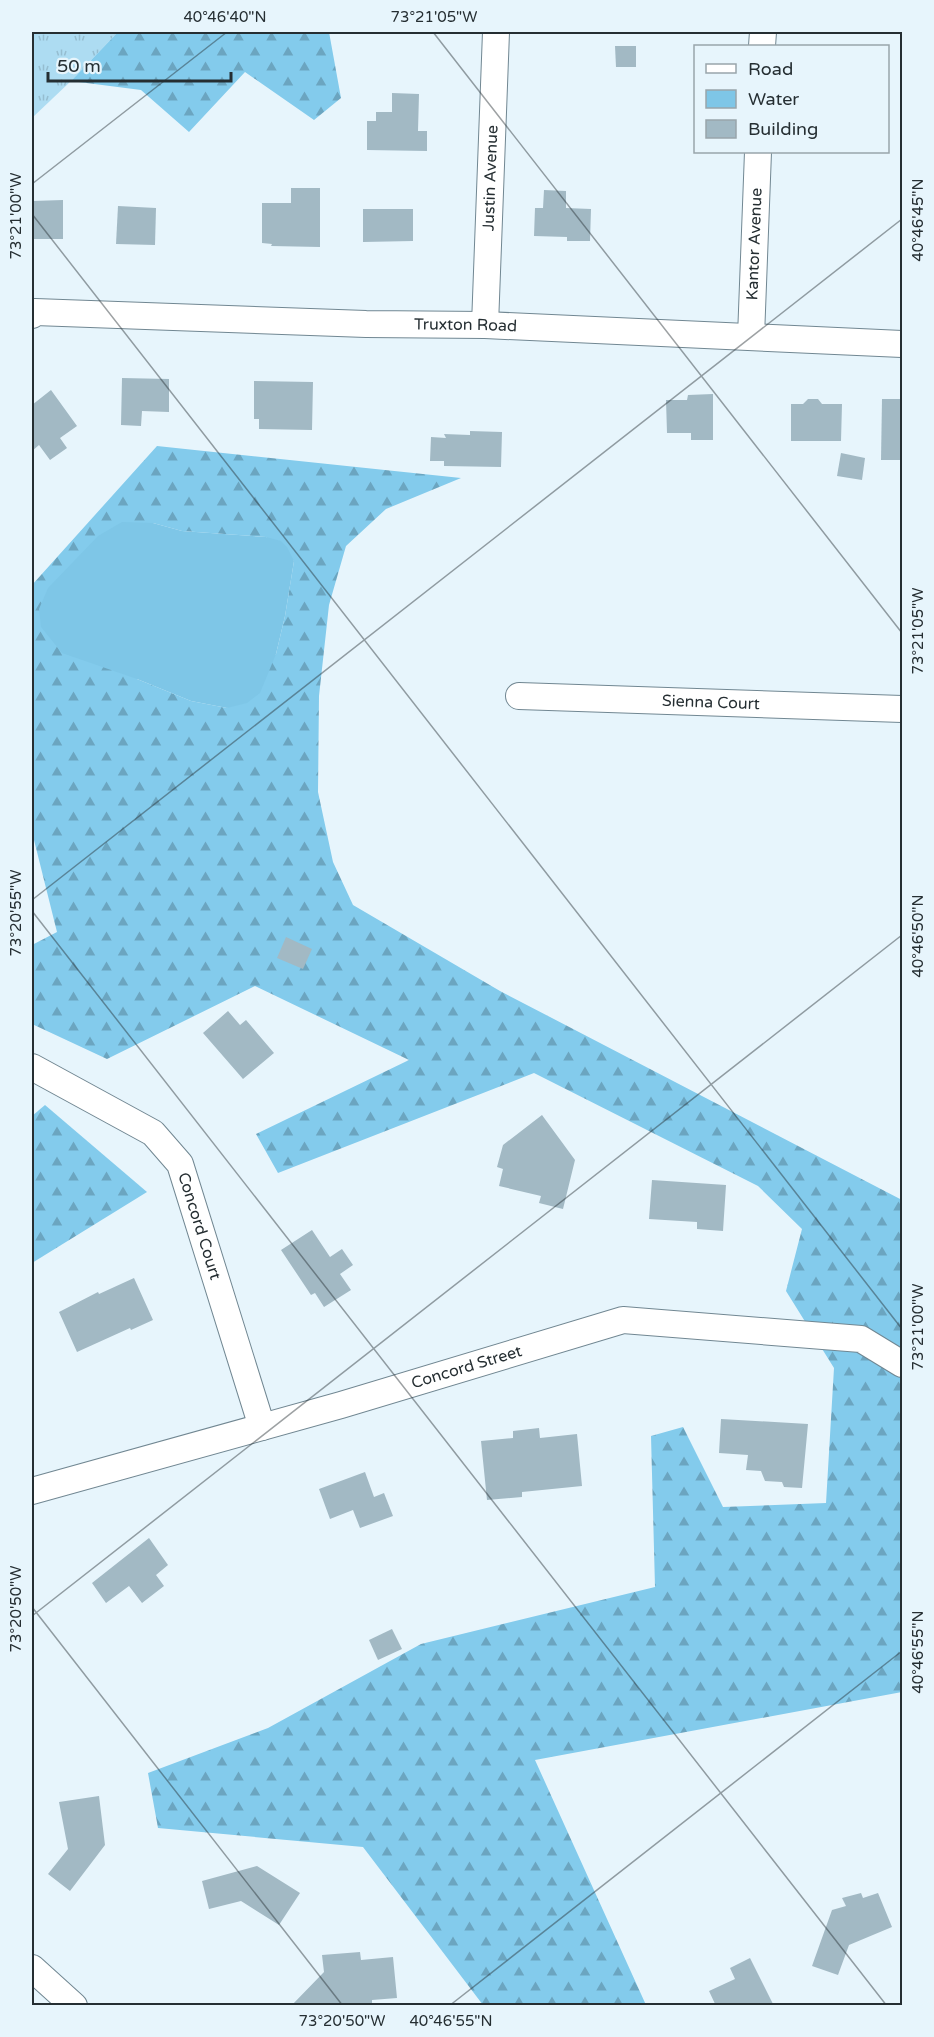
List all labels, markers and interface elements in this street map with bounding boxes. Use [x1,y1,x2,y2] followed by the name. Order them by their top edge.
[183,8,267,26] text: 40°46'40"N
[391,8,477,26] text: 73°21'05"W
[48,45,231,83] scale bar
[694,45,889,153] legend
[57,55,101,77] text: 50 m
[748,58,793,80] text: Road
[748,88,799,110] text: Water
[748,118,818,140] text: Building
[479,125,502,232] street label: Justin Avenue
[7,173,25,259] text: 73°21'00"W
[909,178,927,262] text: 40°46'45"N
[742,187,767,301] street label: Kantor Avenue
[414,314,517,336] street label: Truxton Road
[909,588,927,674] text: 73°21'05"W
[662,691,760,714] street label: Sienna Court
[7,870,25,956] text: 73°20'55"W
[909,894,927,978] text: 40°46'50"N
[173,1170,225,1282] street label: Concord Court
[909,1284,927,1370] text: 73°21'00"W
[409,1341,524,1393] street label: Concord Street
[7,1566,25,1652] text: 73°20'50"W
[909,1610,927,1694] text: 40°46'55"N
[299,2012,385,2030] text: 73°20'50"W
[409,2012,493,2030] text: 40°46'55"N

